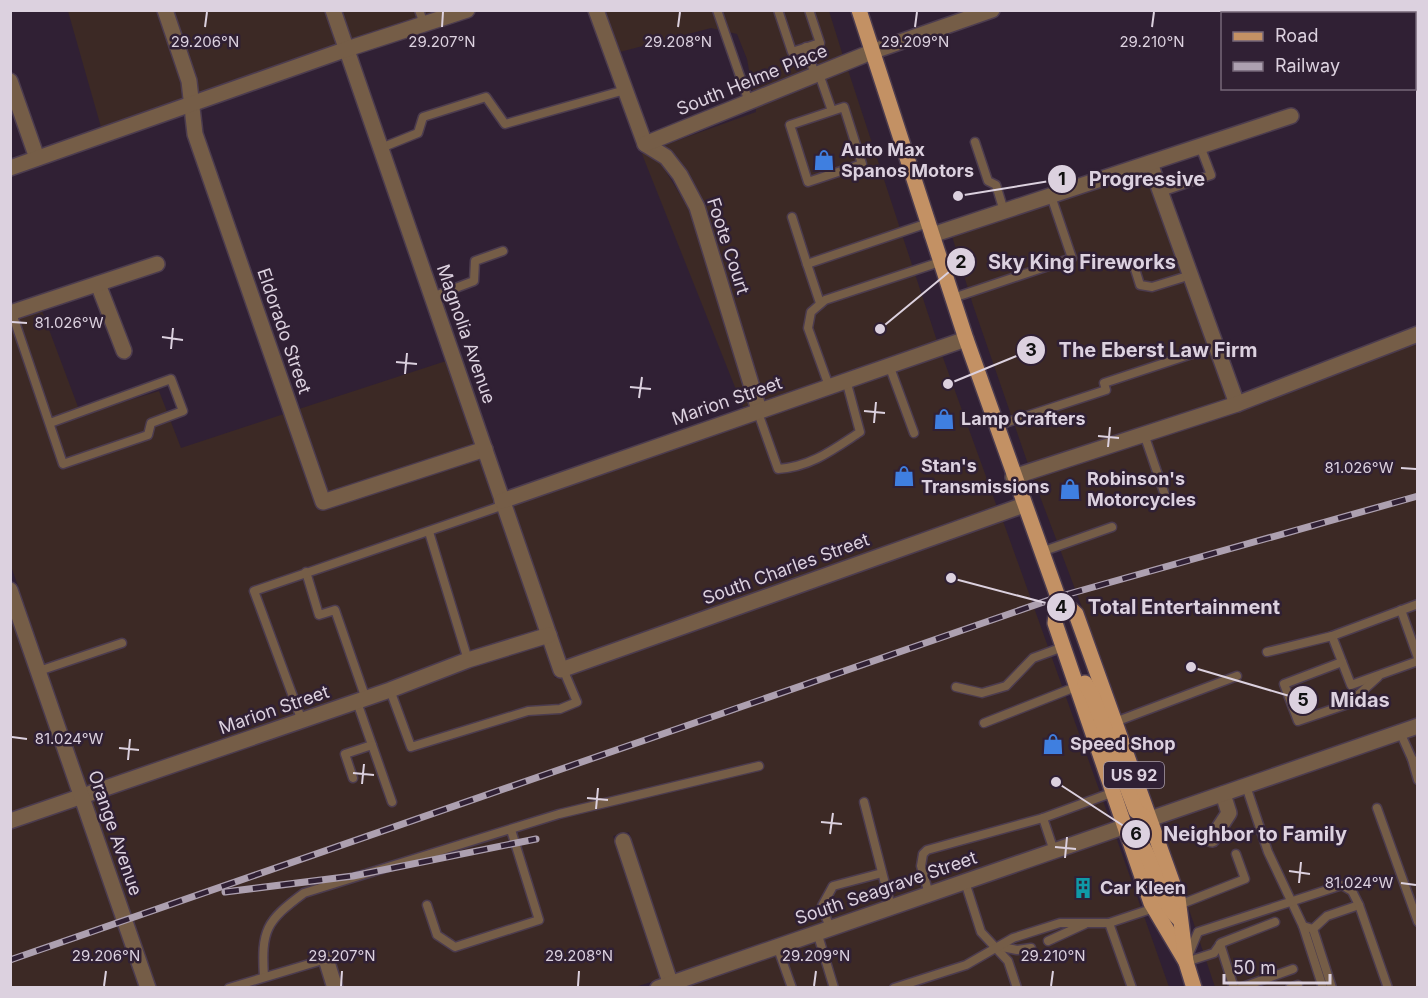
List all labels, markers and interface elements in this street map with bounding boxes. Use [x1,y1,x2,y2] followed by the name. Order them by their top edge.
[1221,12,1416,90] legend
[1275,25,1318,46] text: Road
[171,32,239,51] text: 29.206°N
[408,32,476,51] text: 29.207°N
[644,32,712,51] text: 29.208°N
[881,32,949,51] text: 29.209°N
[1119,32,1185,51] text: 29.210°N
[673,40,830,119] street label: South Helme Place
[1275,55,1340,76] text: Railway
[841,139,974,181] place label: Auto Max Spanos Motors
[812,148,836,172] shop icon: Auto Max Spanos Motors
[1047,160,1217,198] callout: Progressive
[1089,167,1205,191] text: Progressive
[1058,168,1066,189] text: 1
[703,195,754,297] street label: Foote Court
[946,243,1189,281] callout: Sky King Fireworks
[988,250,1176,274] text: Sky King Fireworks
[955,251,967,272] text: 2
[433,261,500,406] street label: Magnolia Avenue
[253,265,316,397] street label: Eldorado Street
[35,313,104,332] text: 81.026°W
[1016,331,1269,369] callout: The Eberst Law Firm
[1059,338,1257,362] text: The Eberst Law Firm
[1025,339,1037,360] text: 3
[669,372,785,429] street label: Marion Street
[932,407,956,431] shop icon: Lamp Crafters
[961,408,1086,429] place label: Lamp Crafters
[921,455,1050,497] place label: Stan's Transmissions
[1325,458,1394,477] text: 81.026°W
[892,464,916,488] shop icon: Stan's Transmissions
[1087,468,1196,510] place label: Robinson's Motorcycles
[1058,477,1082,501] shop icon: Robinson's Motorcycles
[700,529,872,608] street label: South Charles Street
[1046,588,1292,626] callout: Total Entertainment
[1088,595,1280,619] text: Total Entertainment
[1055,596,1067,617] text: 4
[216,681,332,738] street label: Marion Street
[1288,681,1402,719] callout: Midas
[1330,688,1390,712] text: Midas
[1297,689,1309,710] text: 5
[35,729,104,748] text: 81.024°W
[1041,732,1065,756] shop icon: Speed Shop
[1070,733,1176,754] place label: Speed Shop
[1104,762,1164,788] road number: US 92
[84,767,147,898] street label: Orange Avenue
[1121,815,1359,853] callout: Neighbor to Family
[1163,822,1347,846] text: Neighbor to Family
[1130,823,1142,844] text: 6
[792,847,980,928] street label: South Seagrave Street
[1325,873,1394,892] text: 81.024°W
[1071,876,1095,900] building icon: Car Kleen
[1100,877,1186,898] place label: Car Kleen
[72,946,140,965] text: 29.206°N
[308,946,376,965] text: 29.207°N
[545,946,613,965] text: 29.208°N
[782,946,850,965] text: 29.209°N
[1020,946,1086,965] text: 29.210°N
[1224,947,1330,985] scale bar
[1233,957,1276,978] text: 50 m

